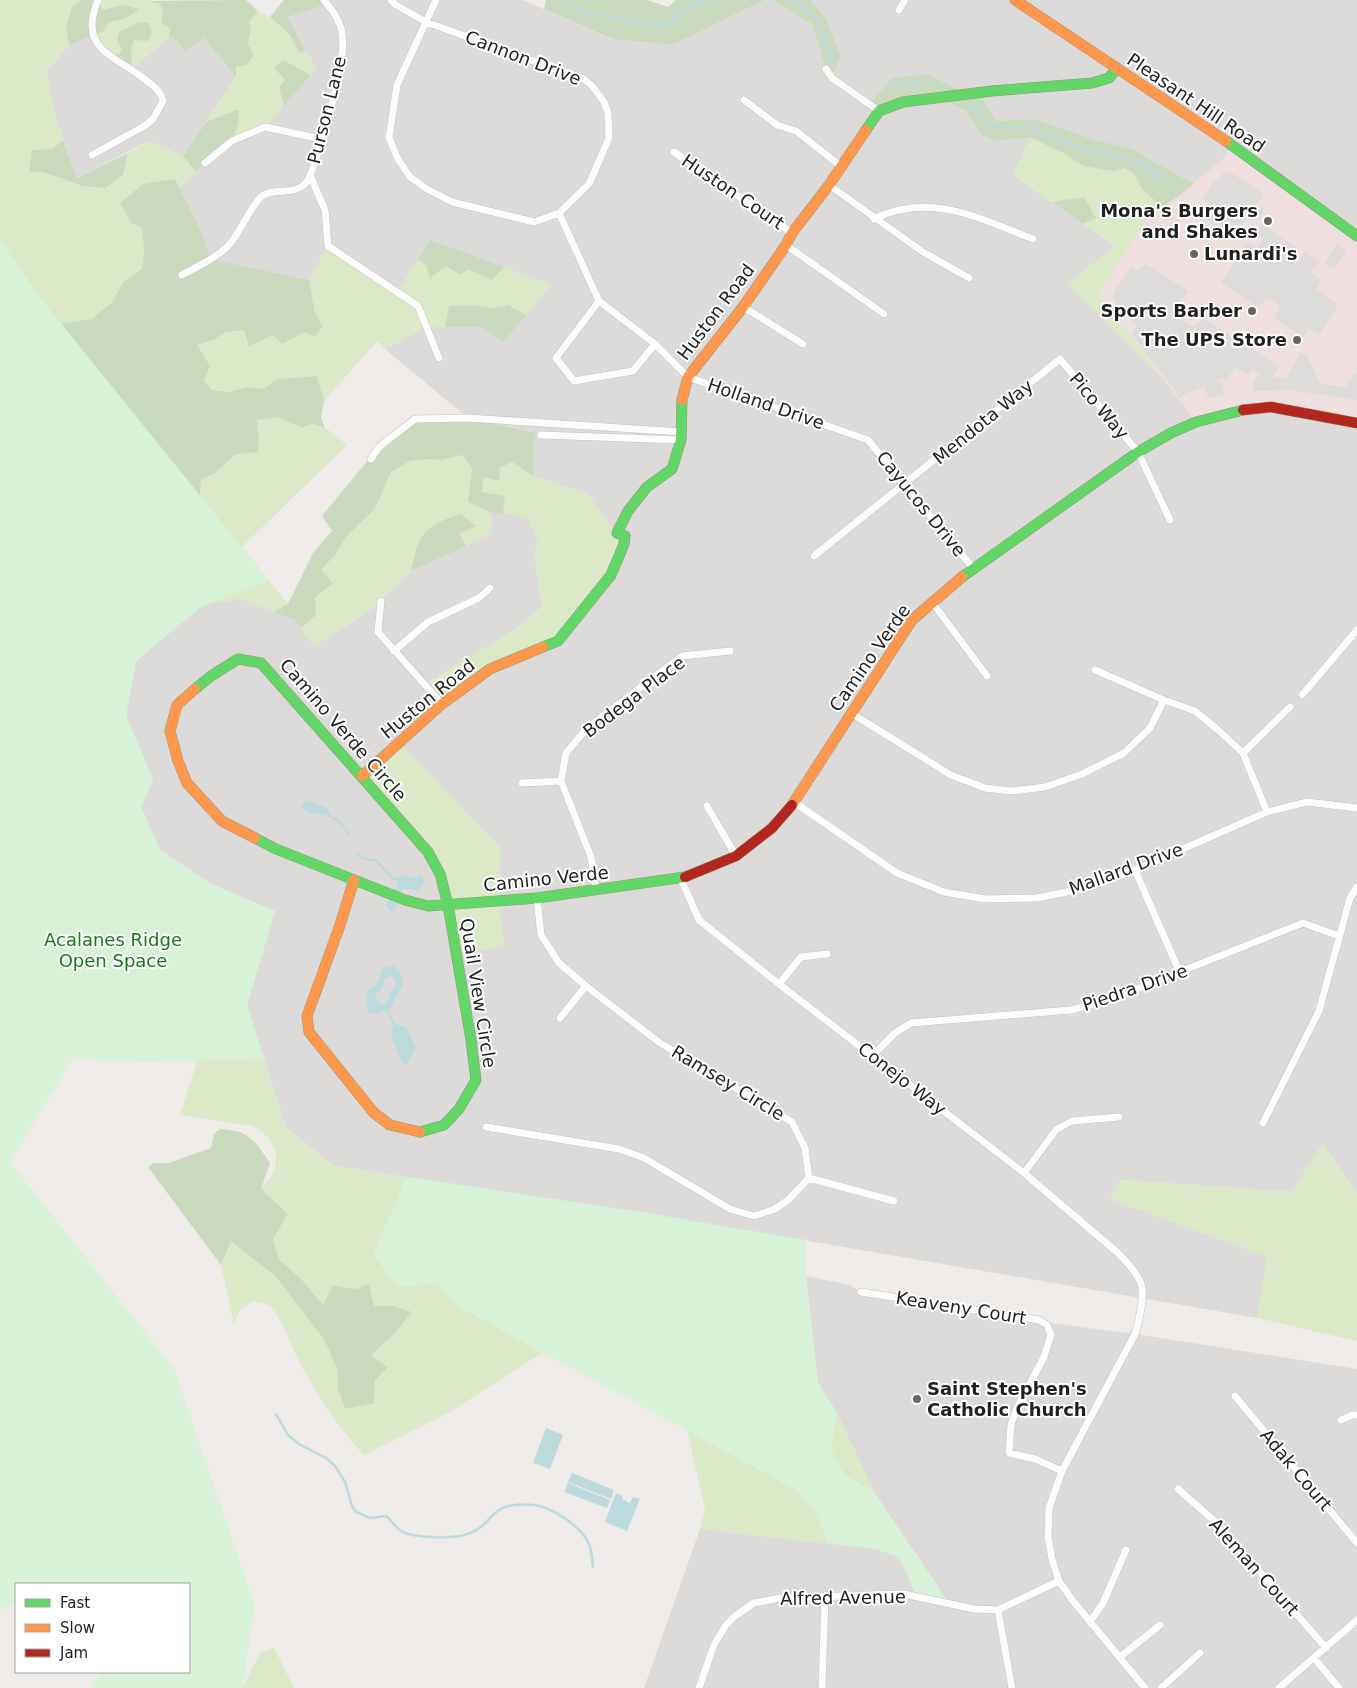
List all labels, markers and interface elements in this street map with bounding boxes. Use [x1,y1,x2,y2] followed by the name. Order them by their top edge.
[462,26,584,89] street label: Cannon Drive
[1123,49,1269,157] street label: Pleasant Hill Road
[303,54,350,166] street label: Purson Lane
[678,150,788,234] street label: Huston Court
[1100,200,1258,242] place label: Mona's Burgers and Shakes
[1262,215,1274,227] marker: Mona's Burgers and Shakes
[1204,243,1297,264] place label: Lunardi's
[1188,248,1200,260] marker: Lunardi's
[673,260,759,364] street label: Huston Road
[1101,300,1242,321] place label: Sports Barber
[1246,305,1258,317] marker: Sports Barber
[1141,329,1287,350] place label: The UPS Store
[1291,334,1303,346] marker: The UPS Store
[1065,368,1133,443] street label: Pico Way
[705,374,827,433] street label: Holland Drive
[928,375,1037,468] street label: Mendota Way
[872,447,970,561] street label: Cayucos Drive
[825,600,914,715] street label: Camino Verde
[579,652,689,742] street label: Bodega Place
[276,654,411,805] street label: Camino Verde Circle
[377,654,479,743] street label: Huston Road
[1066,838,1186,899] street label: Mallard Drive
[482,861,610,896] street label: Camino Verde
[456,917,501,1069] street label: Quail View Circle
[44,929,182,971] park label: Acalanes Ridge Open Space
[1079,960,1190,1015] street label: Piedra Drive
[854,1038,951,1120] street label: Conejo Way
[668,1041,789,1125] street label: Ramsey Circle
[894,1287,1028,1328] street label: Keaveny Court
[927,1378,1087,1420] place label: Saint Stephen's Catholic Church
[911,1393,923,1405] marker: Saint Stephen's Catholic Church
[1256,1425,1337,1515] street label: Adak Court
[1205,1514,1304,1620] street label: Aleman Court
[15,1583,190,1673] legend
[780,1586,906,1609] street label: Alfred Avenue
[60,1594,90,1612] text: Fast
[60,1619,95,1637] text: Slow
[59,1644,88,1662] text: Jam

